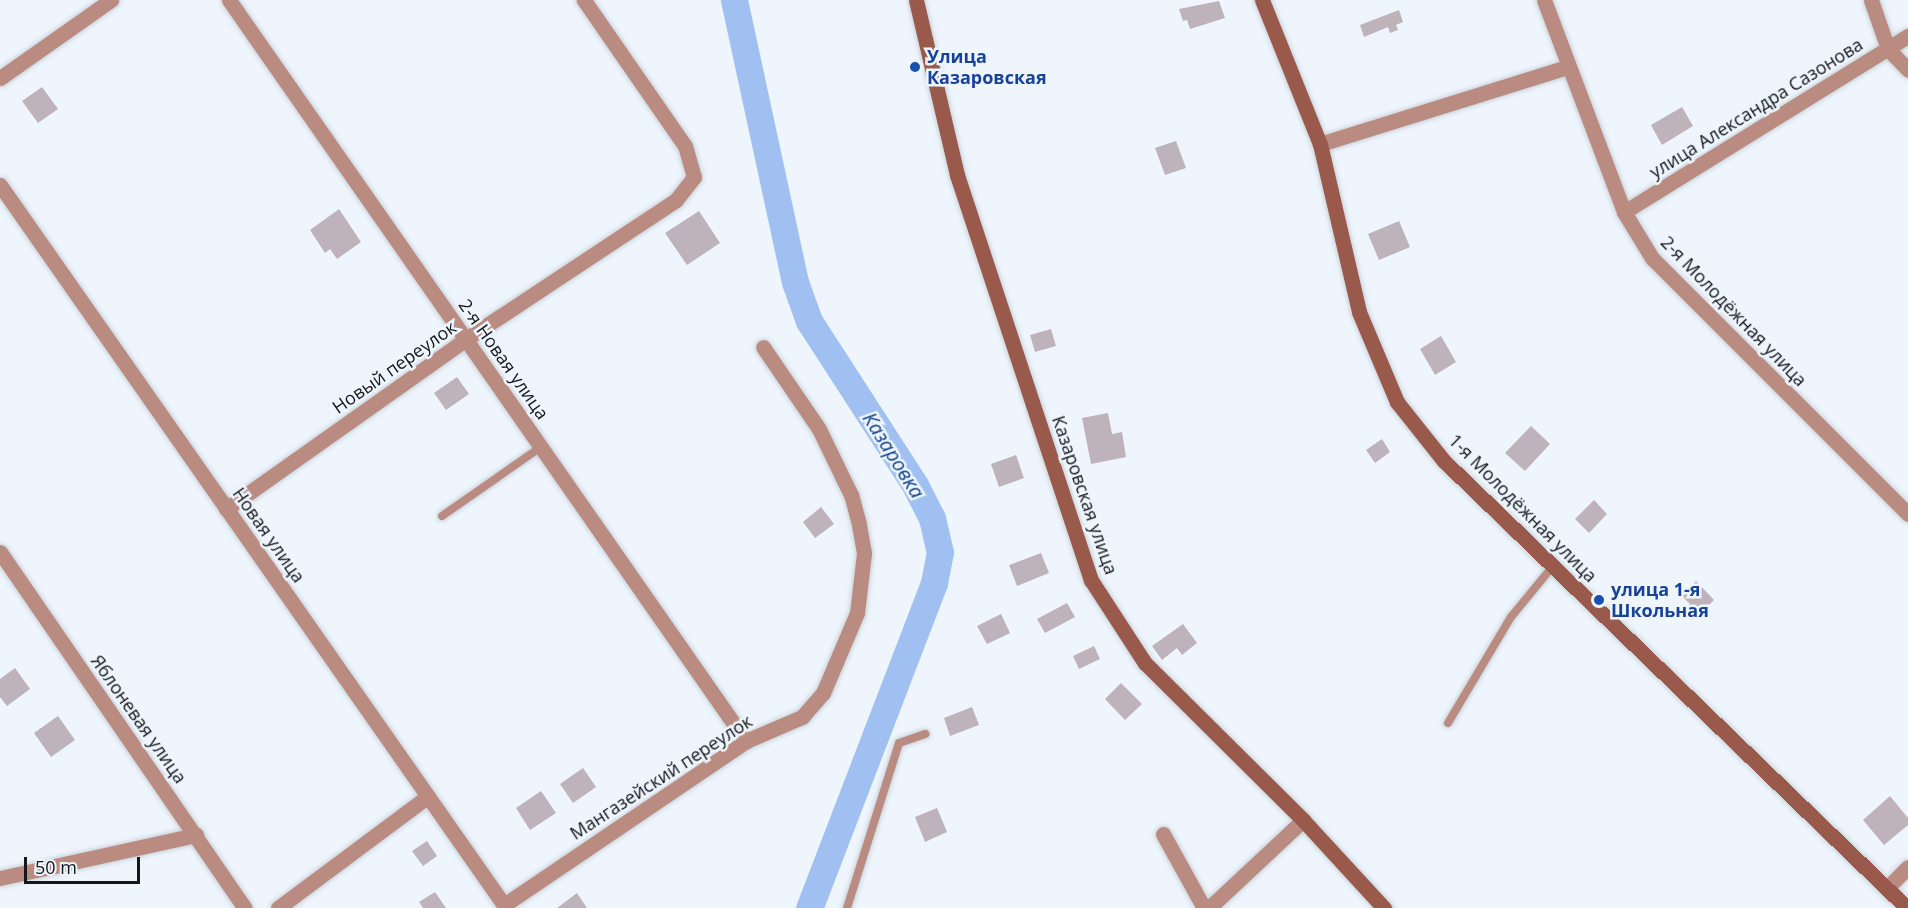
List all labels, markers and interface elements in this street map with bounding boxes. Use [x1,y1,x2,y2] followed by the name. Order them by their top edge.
[1645,33,1867,183] street label: улица Александра Сазонова
[927,46,1047,88] place label: Улица Казаровская
[908,60,922,74] marker: Улица Казаровская
[1657,231,1811,391] street label: 2-я Молодёжная улица
[454,295,554,423] street label: 2-я Новая улица
[328,316,460,418] street label: Новый переулок
[858,407,930,503] water label: Казаровка
[1048,413,1122,577] street label: Казаровская улица
[1444,429,1602,587] street label: 1-я Молодёжная улица
[228,483,310,587] street label: Новая улица
[1611,579,1709,622] place label: улица 1-я Школьная
[1592,593,1606,607] marker: улица 1-я Школьная
[87,651,191,787] street label: Яблоневая улица
[566,710,756,844] street label: Мангазейский переулок
[27,845,142,883] scale bar
[35,855,77,879] text: 50 m

